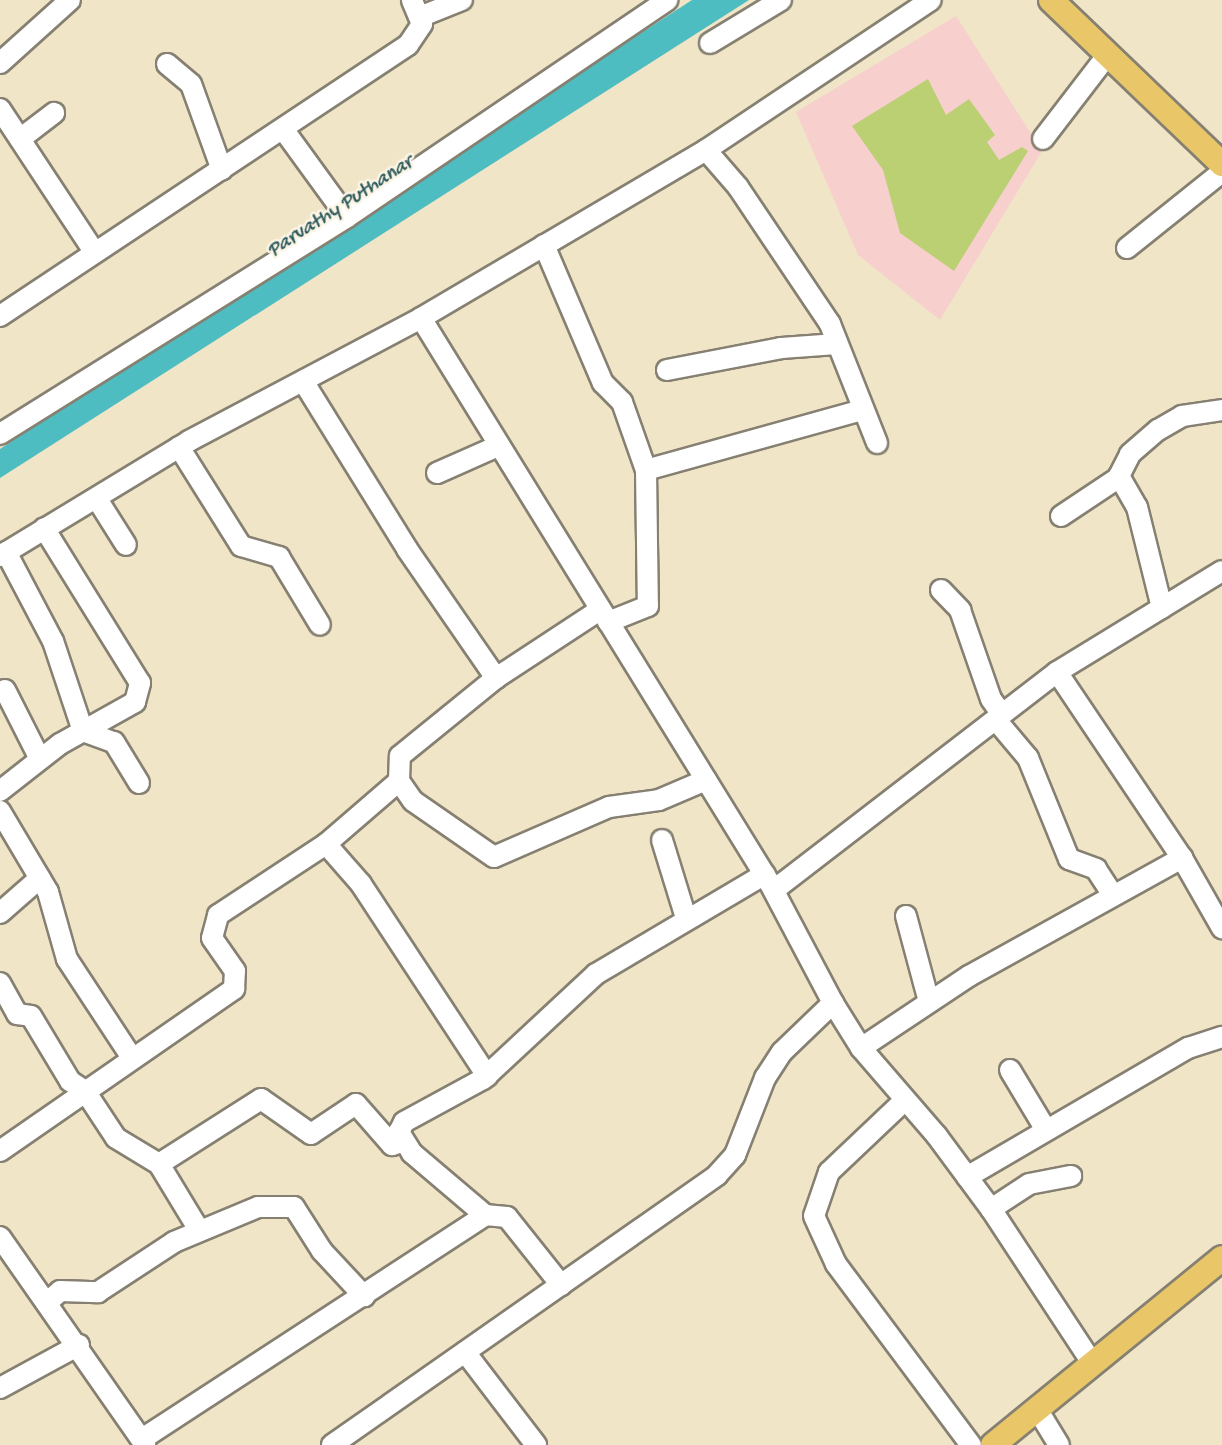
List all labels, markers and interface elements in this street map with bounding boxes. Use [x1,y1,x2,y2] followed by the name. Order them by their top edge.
[263,151,419,265] water label: Parvathy Puthanar

